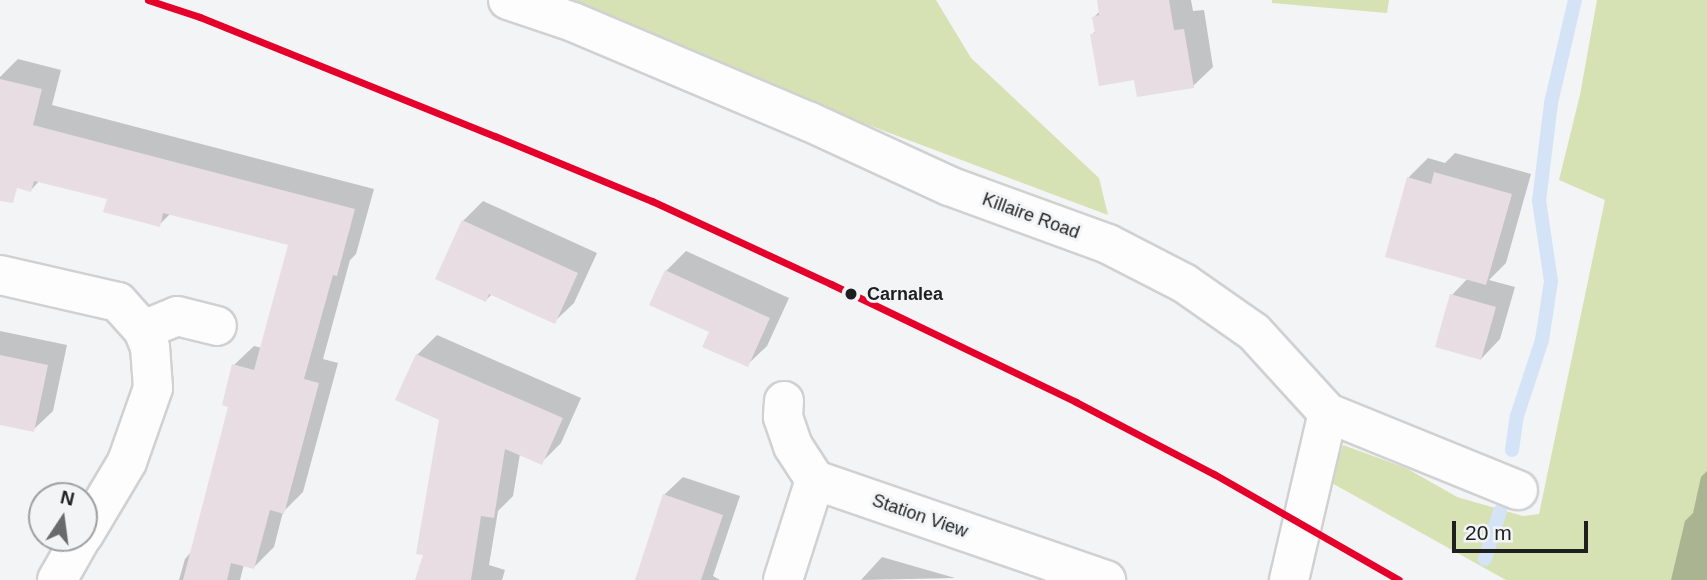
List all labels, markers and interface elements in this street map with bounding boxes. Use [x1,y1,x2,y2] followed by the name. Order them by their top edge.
[979,188,1083,244] street label: Killaire Road
[867,283,943,305] place label: Carnalea
[841,284,861,304] marker: Carnalea
[28,482,98,552] north arrow
[58,486,76,510] text: N
[869,490,971,542] street label: Station View
[1455,506,1592,550] scale bar
[1465,521,1512,544] text: 20 m

